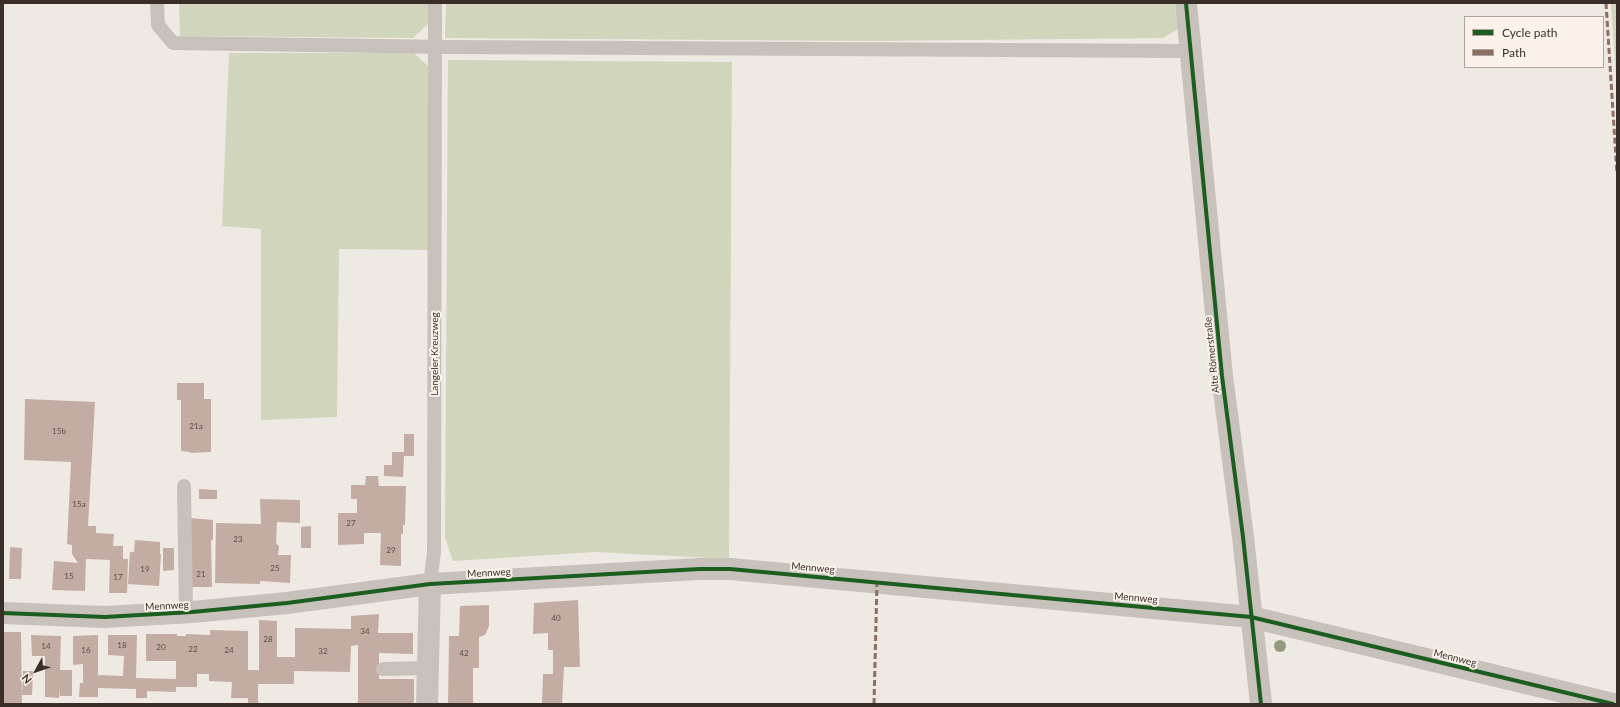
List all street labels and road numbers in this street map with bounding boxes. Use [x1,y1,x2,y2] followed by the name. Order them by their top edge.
[429,312,441,396] street label: Langeler Kreuzweg
[1202,316,1222,394] street label: Alte Römerstraße
[791,560,835,576] street label: Mennweg
[467,566,511,580] street label: Mennweg
[1114,590,1158,606] street label: Mennweg
[145,599,189,613] street label: Mennweg
[1432,647,1478,669] street label: Mennweg

